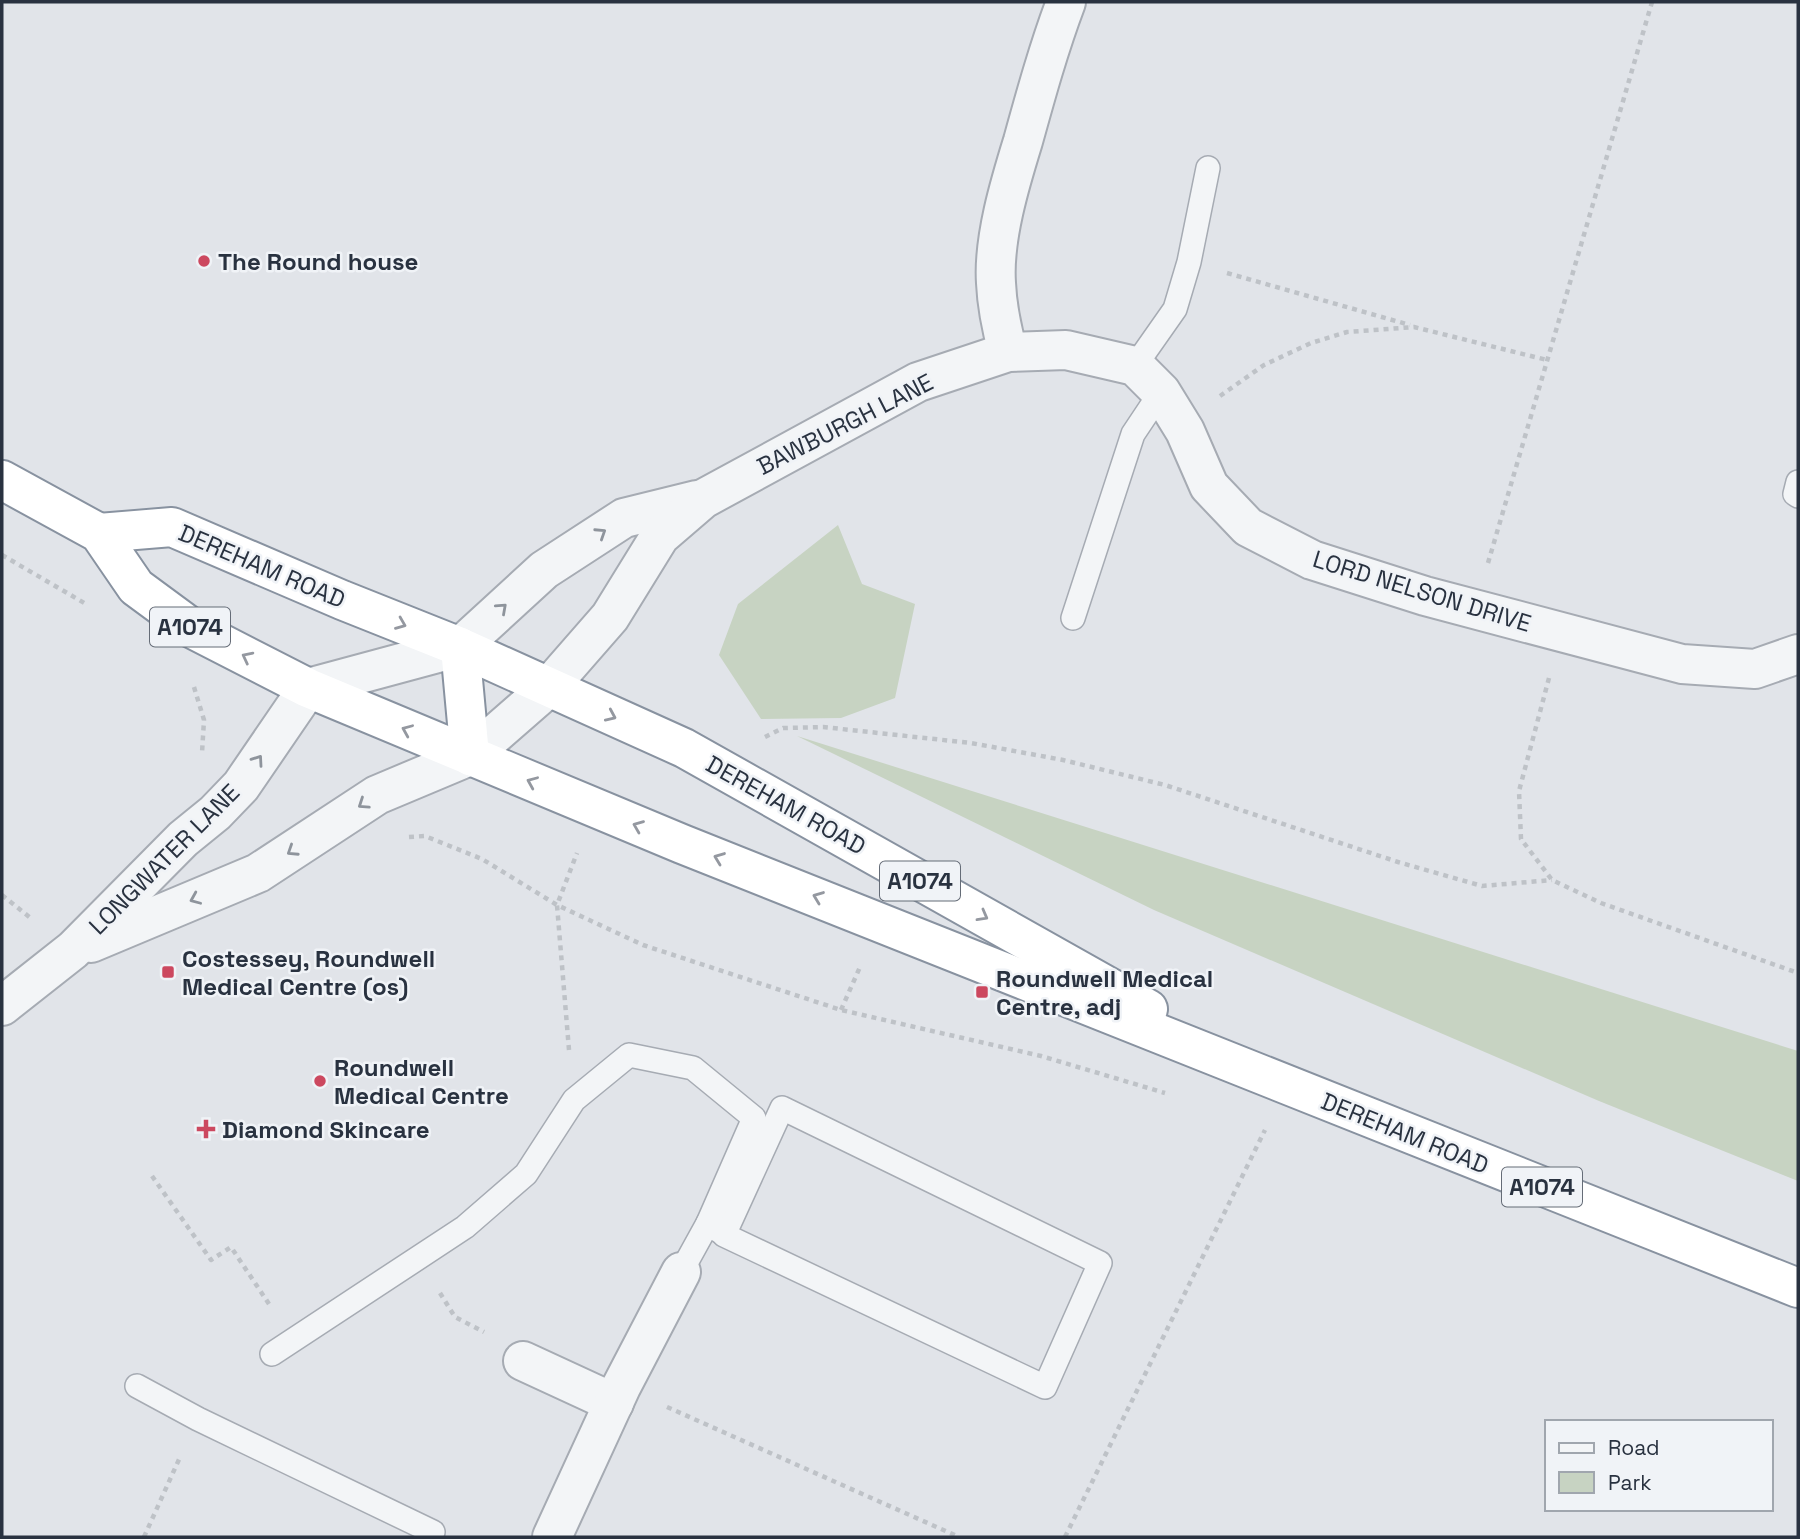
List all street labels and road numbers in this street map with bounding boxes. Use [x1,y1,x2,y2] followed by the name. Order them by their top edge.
[752,366,938,482] street label: BAWBURGH LANE
[174,517,350,615] street label: DEREHAM ROAD
[1309,543,1535,639] street label: LORD NELSON DRIVE
[150,608,230,646] road number: A1074
[701,748,871,862] street label: DEREHAM ROAD
[82,777,246,941] street label: LONGWATER LANE
[880,862,960,900] road number: A1074
[1317,1085,1493,1181] street label: DEREHAM ROAD
[1502,1168,1582,1206] road number: A1074

